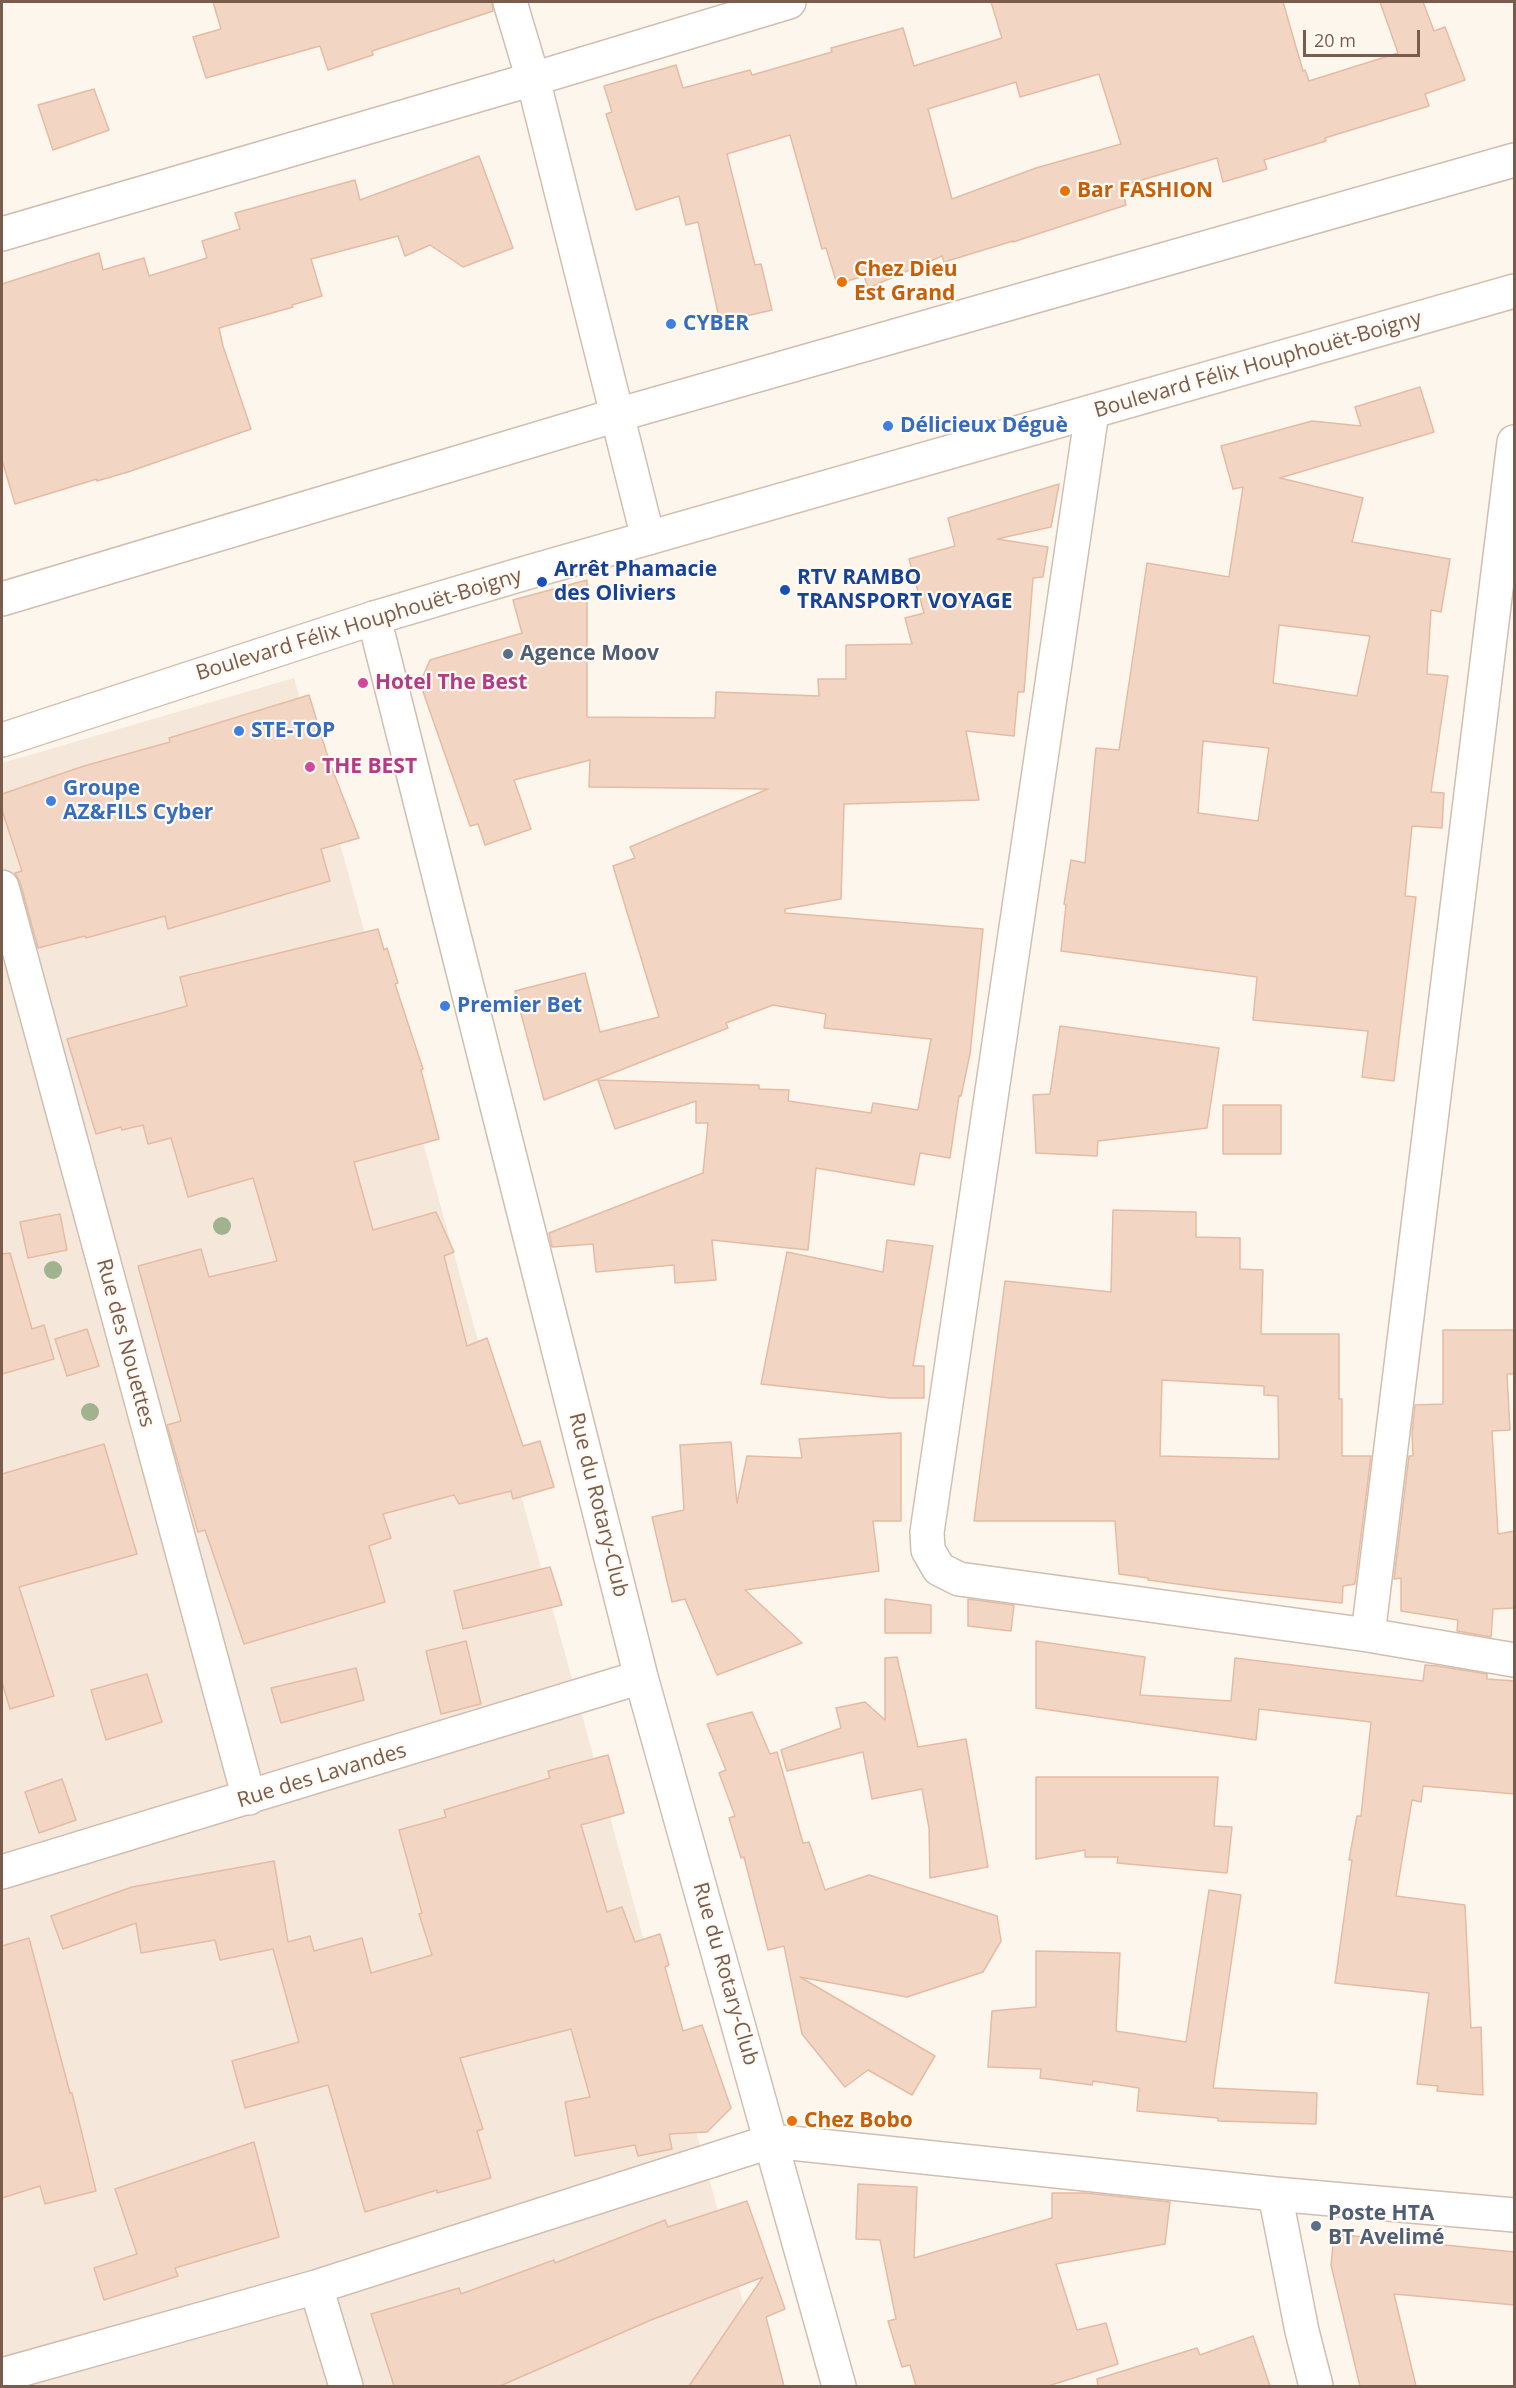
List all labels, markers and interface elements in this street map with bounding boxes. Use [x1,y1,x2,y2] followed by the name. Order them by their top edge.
[1306,18,1423,56] scale bar
[1314,28,1356,52] text: 20 m
[1077,178,1213,204] place label: Bar FASHION
[1058,184,1072,198] marker: Bar FASHION
[854,257,957,307] place label: Chez Dieu Est Grand
[835,275,849,289] marker: Chez Dieu Est Grand
[1091,306,1425,424] street label: Boulevard Félix Houphouët-Boigny
[683,311,749,337] place label: CYBER
[664,317,678,331] marker: CYBER
[900,413,1068,439] place label: Délicieux Déguè
[881,419,895,433] marker: Délicieux Déguè
[554,557,717,607] place label: Arrêt Phamacie des Oliviers
[193,563,525,687] street label: Boulevard Félix Houphouët-Boigny
[797,565,1012,615] place label: RTV RAMBO TRANSPORT VOYAGE
[535,575,549,589] marker: Arrêt Phamacie des Oliviers
[778,583,792,597] marker: RTV RAMBO TRANSPORT VOYAGE
[520,641,659,667] place label: Agence Moov
[501,647,515,661] marker: Agence Moov
[375,670,527,696] place label: Hotel The Best
[356,676,370,690] marker: Hotel The Best
[251,718,335,744] place label: STE-TOP
[232,724,246,738] marker: STE-TOP
[322,754,417,780] place label: THE BEST
[303,760,317,774] marker: THE BEST
[63,776,213,826] place label: Groupe AZ&FILS Cyber
[44,794,58,808] marker: Groupe AZ&FILS Cyber
[457,993,582,1019] place label: Premier Bet
[438,999,452,1013] marker: Premier Bet
[90,1256,160,1430] street label: Rue des Nouettes
[563,1410,633,1600] street label: Rue du Rotary-Club
[234,1738,410,1814] street label: Rue des Lavandes
[687,1880,763,2068] street label: Rue du Rotary-Club
[804,2108,913,2134] place label: Chez Bobo
[785,2114,799,2128] marker: Chez Bobo
[1328,2201,1444,2251] place label: Poste HTA BT Avelimé
[1309,2219,1323,2233] marker: Poste HTA BT Avelimé

